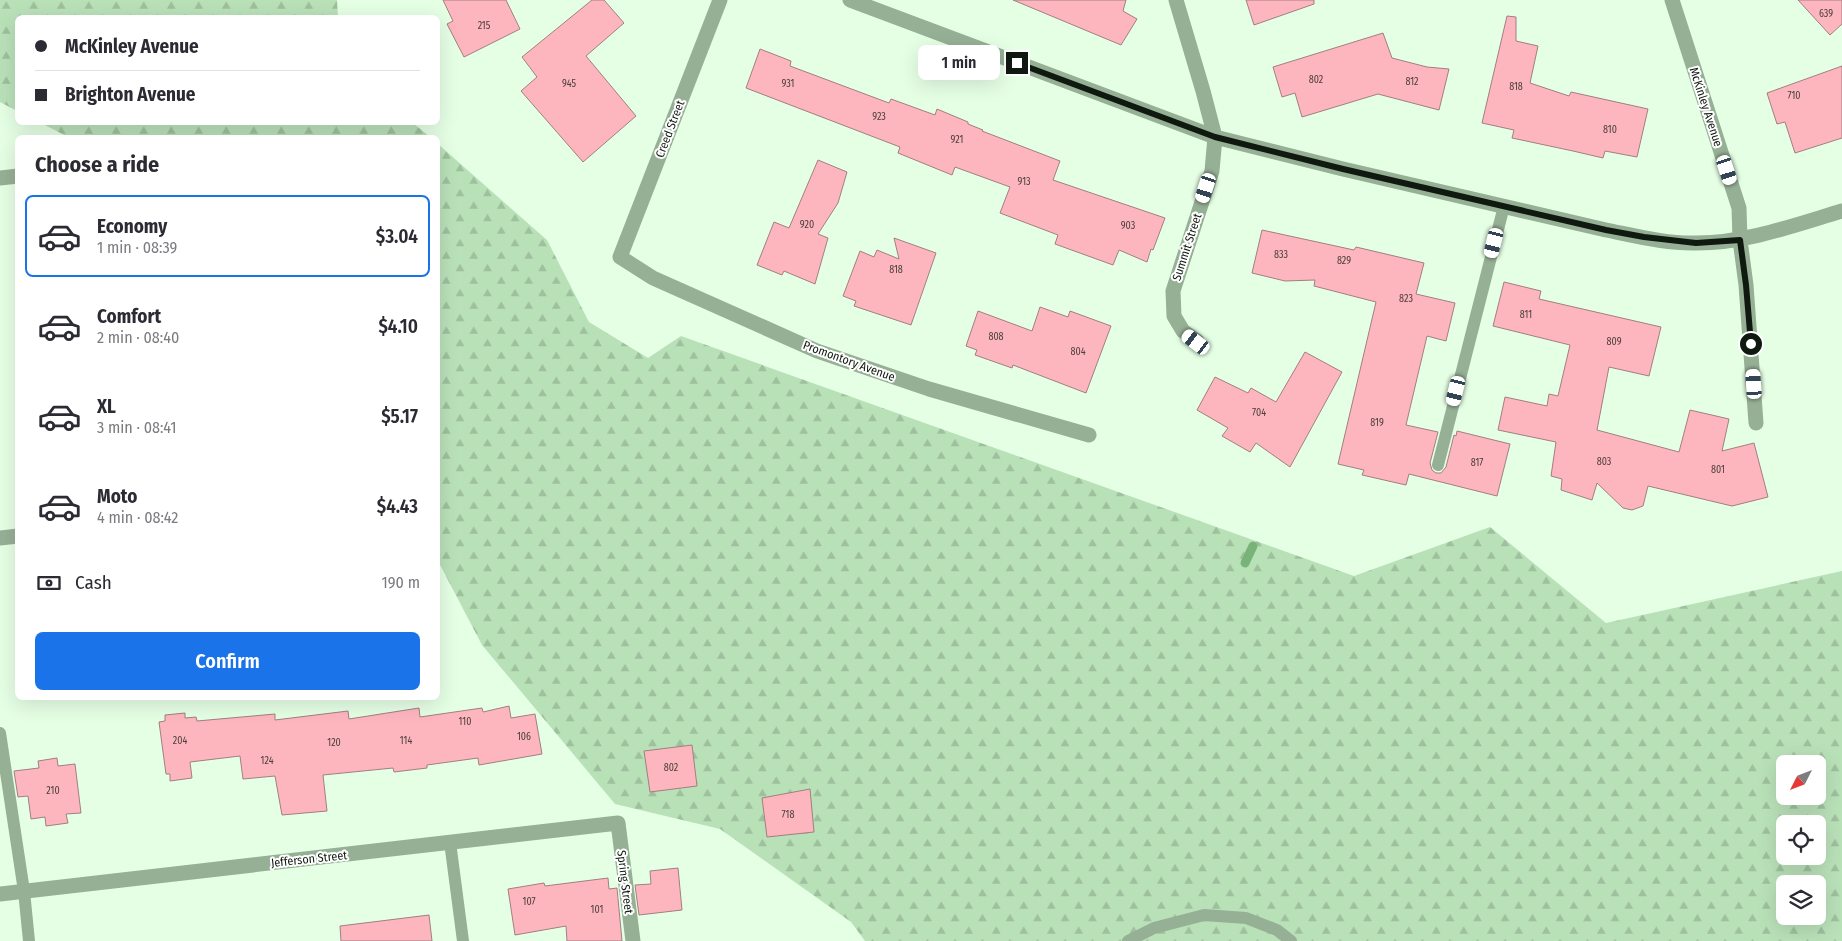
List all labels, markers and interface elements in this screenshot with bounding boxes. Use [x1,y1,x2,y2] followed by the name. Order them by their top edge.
[1819,8,1833,20] house number: 639
[478,20,491,32] house number: 215
[65,35,199,58] text: McKinley Avenue
[917,46,1000,80] callout: 1 min
[1006,52,1028,74] route end
[942,53,976,72] text: 1 min
[1687,66,1725,148] street label: McKinley Avenue
[1309,74,1324,86] house number: 802
[1405,76,1419,88] house number: 812
[562,78,576,90] house number: 945
[782,78,794,90] house number: 931
[1509,81,1523,93] house number: 818
[65,83,195,106] text: Brighton Avenue
[1787,90,1801,102] house number: 710
[653,98,687,160] street label: Creed Street
[872,111,886,123] house number: 923
[1603,124,1617,136] house number: 810
[951,134,963,146] house number: 921
[35,151,159,178] text: Choose a ride
[1715,153,1738,187] car
[1194,171,1217,205] car
[1017,176,1031,188] house number: 913
[1170,212,1204,282] street label: Summit Street
[37,214,82,259] icon: car
[97,215,167,238] text: Economy
[800,219,814,231] house number: 920
[1121,220,1136,232] house number: 903
[376,225,418,248] text: $3.04
[1483,227,1504,259] car
[97,238,177,257] text: 1 min · 08:39
[1274,249,1288,261] house number: 833
[1337,255,1351,267] house number: 829
[889,264,903,276] house number: 818
[1399,293,1413,305] house number: 823
[37,304,82,349] icon: car
[97,305,161,328] text: Comfort
[1520,309,1532,321] house number: 811
[378,315,418,338] text: $4.10
[1179,327,1212,357] car
[97,328,179,347] text: 2 min · 08:40
[988,331,1004,343] house number: 808
[1740,333,1762,355] route start
[1607,336,1622,348] house number: 809
[801,338,897,384] street label: Promontory Avenue
[1070,346,1086,358] house number: 804
[1745,369,1762,399] car
[1445,375,1466,407] car
[37,394,82,439] icon: car
[97,395,116,418] text: XL
[381,405,418,428] text: $5.17
[1252,407,1266,419] house number: 704
[1370,417,1384,429] house number: 819
[97,418,176,437] text: 3 min · 08:41
[1597,456,1612,468] house number: 803
[1471,457,1483,469] house number: 817
[1711,464,1725,476] house number: 801
[37,484,82,529] icon: car
[97,485,137,508] text: Moto
[377,495,418,518] text: $4.43
[97,508,178,527] text: 4 min · 08:42
[35,569,63,597] icon: cash
[75,571,112,594] text: Cash
[382,573,420,592] text: 190 m
[35,632,420,690] button: Confirm
[459,716,471,728] house number: 110
[517,731,531,743] house number: 106
[173,735,187,747] house number: 204
[400,735,412,747] house number: 114
[327,737,341,749] house number: 120
[261,755,274,767] house number: 124
[1776,755,1826,805] north arrow
[1776,755,1826,925] map controls
[664,762,679,774] house number: 802
[46,785,60,797] house number: 210
[782,809,794,821] house number: 718
[1776,815,1826,865] button: locate
[270,848,348,870] street label: Jefferson Street
[614,849,636,915] street label: Spring Street
[1776,875,1826,925] button: layers
[523,896,535,908] house number: 107
[591,904,603,916] house number: 101

